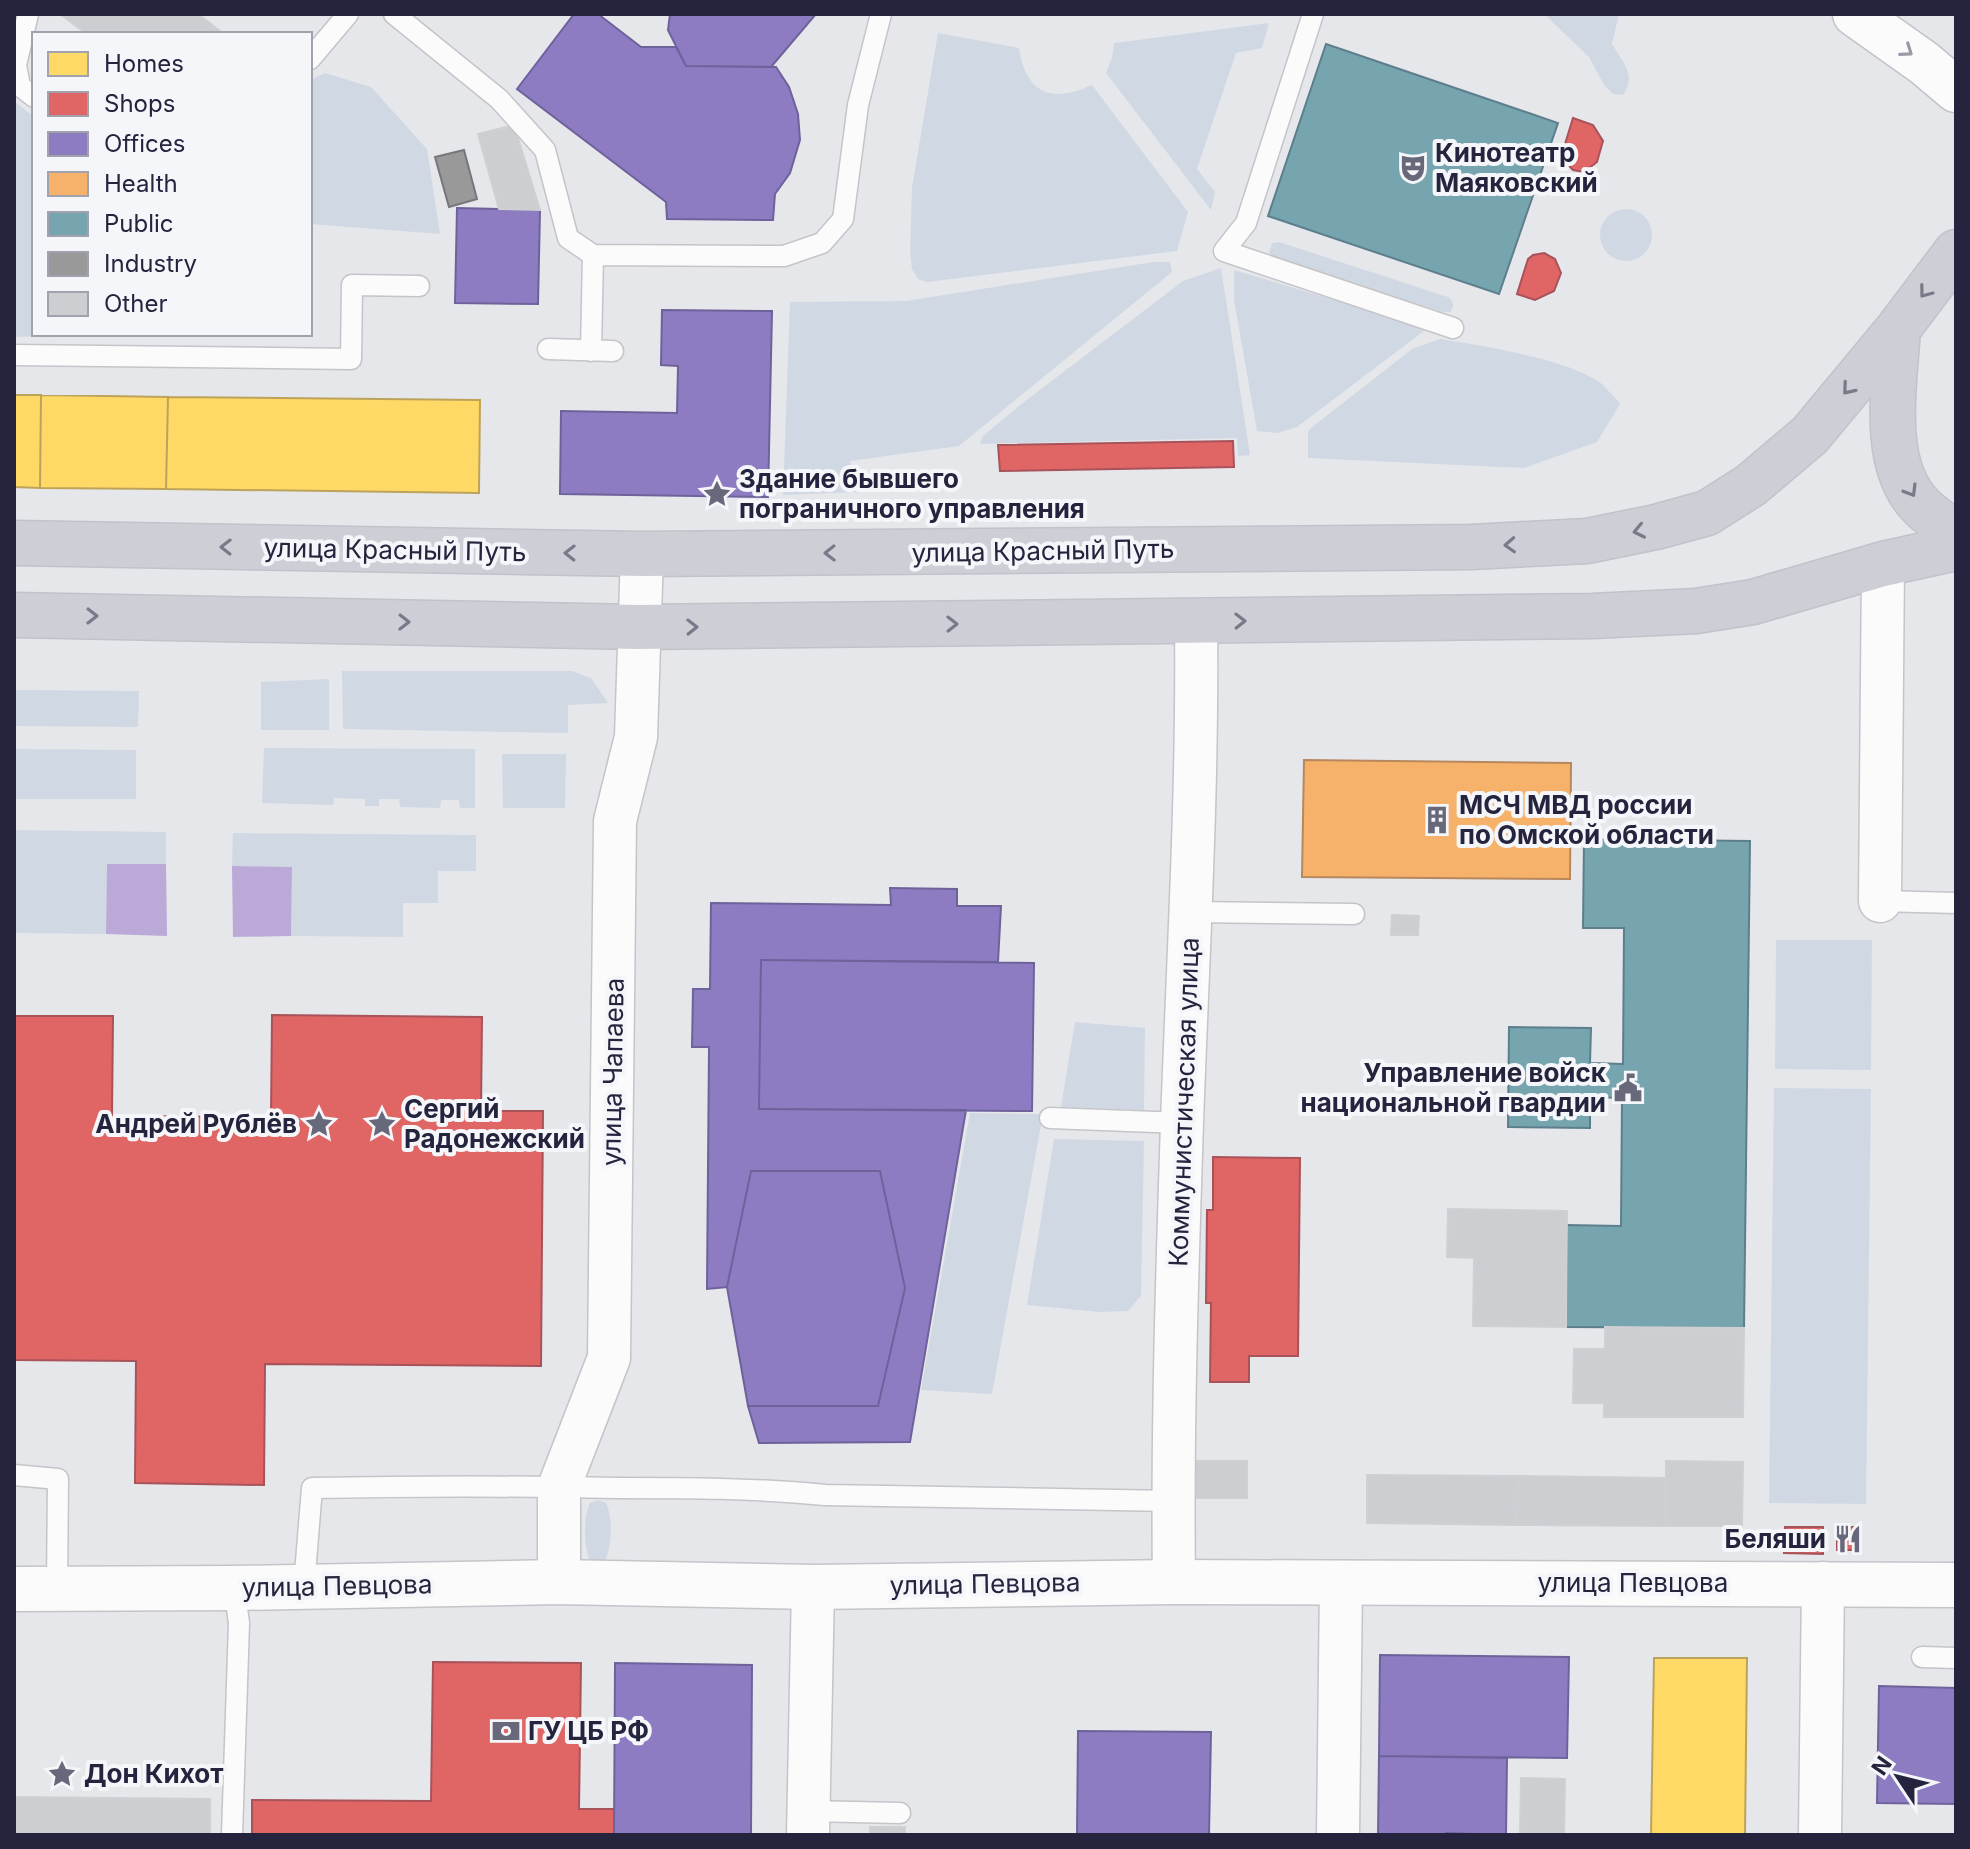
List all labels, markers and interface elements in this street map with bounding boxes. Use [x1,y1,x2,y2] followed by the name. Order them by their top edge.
[32,32,312,336] legend
[1898,41,1912,55] one-way arrow
[104,49,184,78] text: Homes
[104,89,175,118] text: Shops
[104,129,185,158] text: Offices
[1435,137,1598,198] place label: Кинотеатр Маяковский
[1398,153,1428,183] theatre icon: Кинотеатр Маяковский
[104,169,178,198] text: Health
[104,209,174,238] text: Public
[104,249,197,278] text: Industry
[1921,284,1935,298] one-way arrow
[104,289,167,318] text: Other
[1843,379,1858,394] one-way arrow
[739,463,1085,524] place label: Здание бывшего пограничного управления
[702,479,732,509] place icon: Здание бывшего пограничного управления
[1901,482,1917,497] one-way arrow
[1632,522,1646,539] one-way arrow
[263,532,527,567] street label: улица Красный Путь
[911,533,1175,568] street label: улица Красный Путь
[1503,536,1516,553] one-way arrow
[219,538,232,556] one-way arrow
[823,544,836,561] one-way arrow
[563,545,576,562] one-way arrow
[86,607,99,625] one-way arrow
[1234,612,1247,630] one-way arrow
[398,614,411,631] one-way arrow
[946,615,959,633] one-way arrow
[686,618,699,635] one-way arrow
[1459,789,1714,850] place label: МСЧ МВД россии по Омской области
[1422,805,1452,835] building icon: МСЧ МВД россии по Омской области
[1162,937,1205,1267] street label: Коммунистическая улица
[595,978,630,1166] street label: улица Чапаева
[1301,1057,1607,1118] place label: Управление войск национальной гвардии
[1613,1073,1643,1103] public building icon: Управление войск национальной гвардии
[404,1093,585,1154] place label: Сергий Радонежский
[95,1108,297,1139] place label: Андрей Рублёв
[304,1109,334,1139] place icon: Андрей Рублёв
[367,1109,397,1139] place icon: Сергий Радонежский
[1724,1523,1826,1554] place label: Беляши
[1833,1524,1863,1554] restaurant icon: Беляши
[889,1566,1081,1601] street label: улица Певцова
[1538,1567,1728,1598] street label: улица Певцова
[241,1568,433,1603] street label: улица Певцова
[528,1715,649,1746] place label: ГУ ЦБ РФ
[491,1716,521,1746] bank icon: ГУ ЦБ РФ
[1858,1737,1938,1817] north arrow
[1866,1751,1897,1780] text: N
[84,1758,224,1789] place label: Дон Кихот
[47,1759,77,1789] place icon: Дон Кихот

